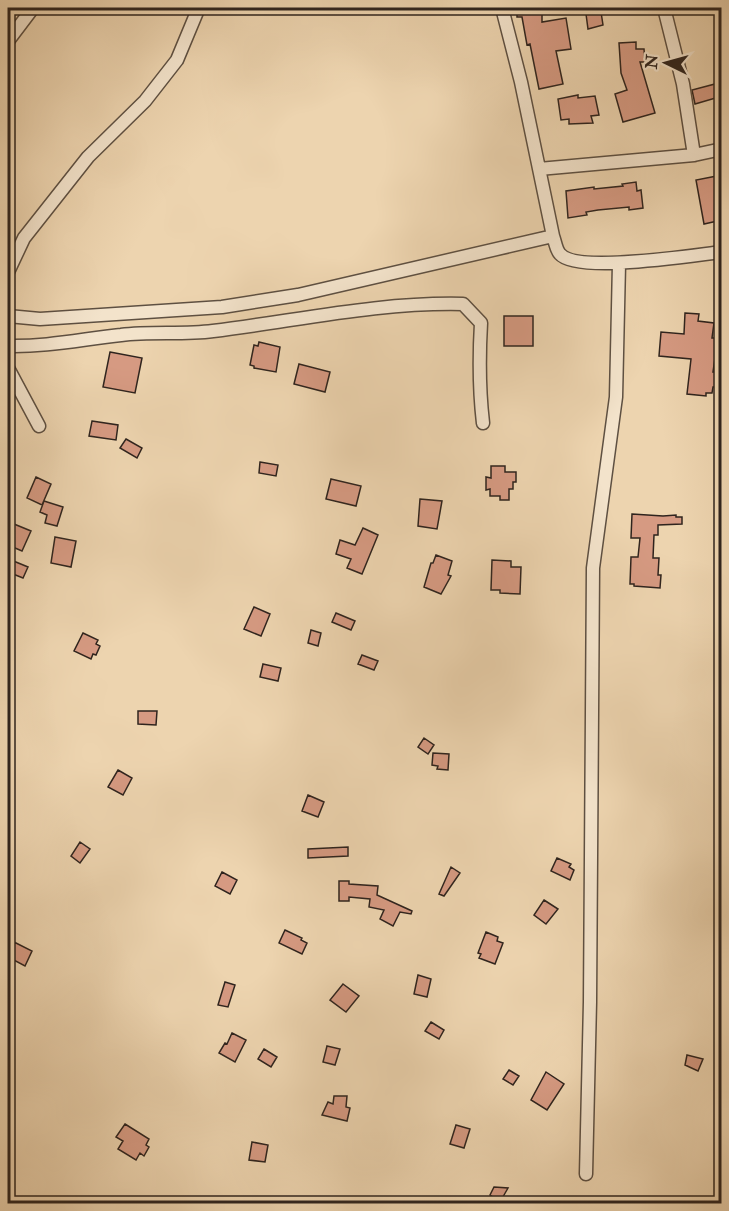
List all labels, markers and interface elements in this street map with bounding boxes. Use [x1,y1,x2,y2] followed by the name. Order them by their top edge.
[636,33,696,93] north arrow
[641,53,663,71] text: N

